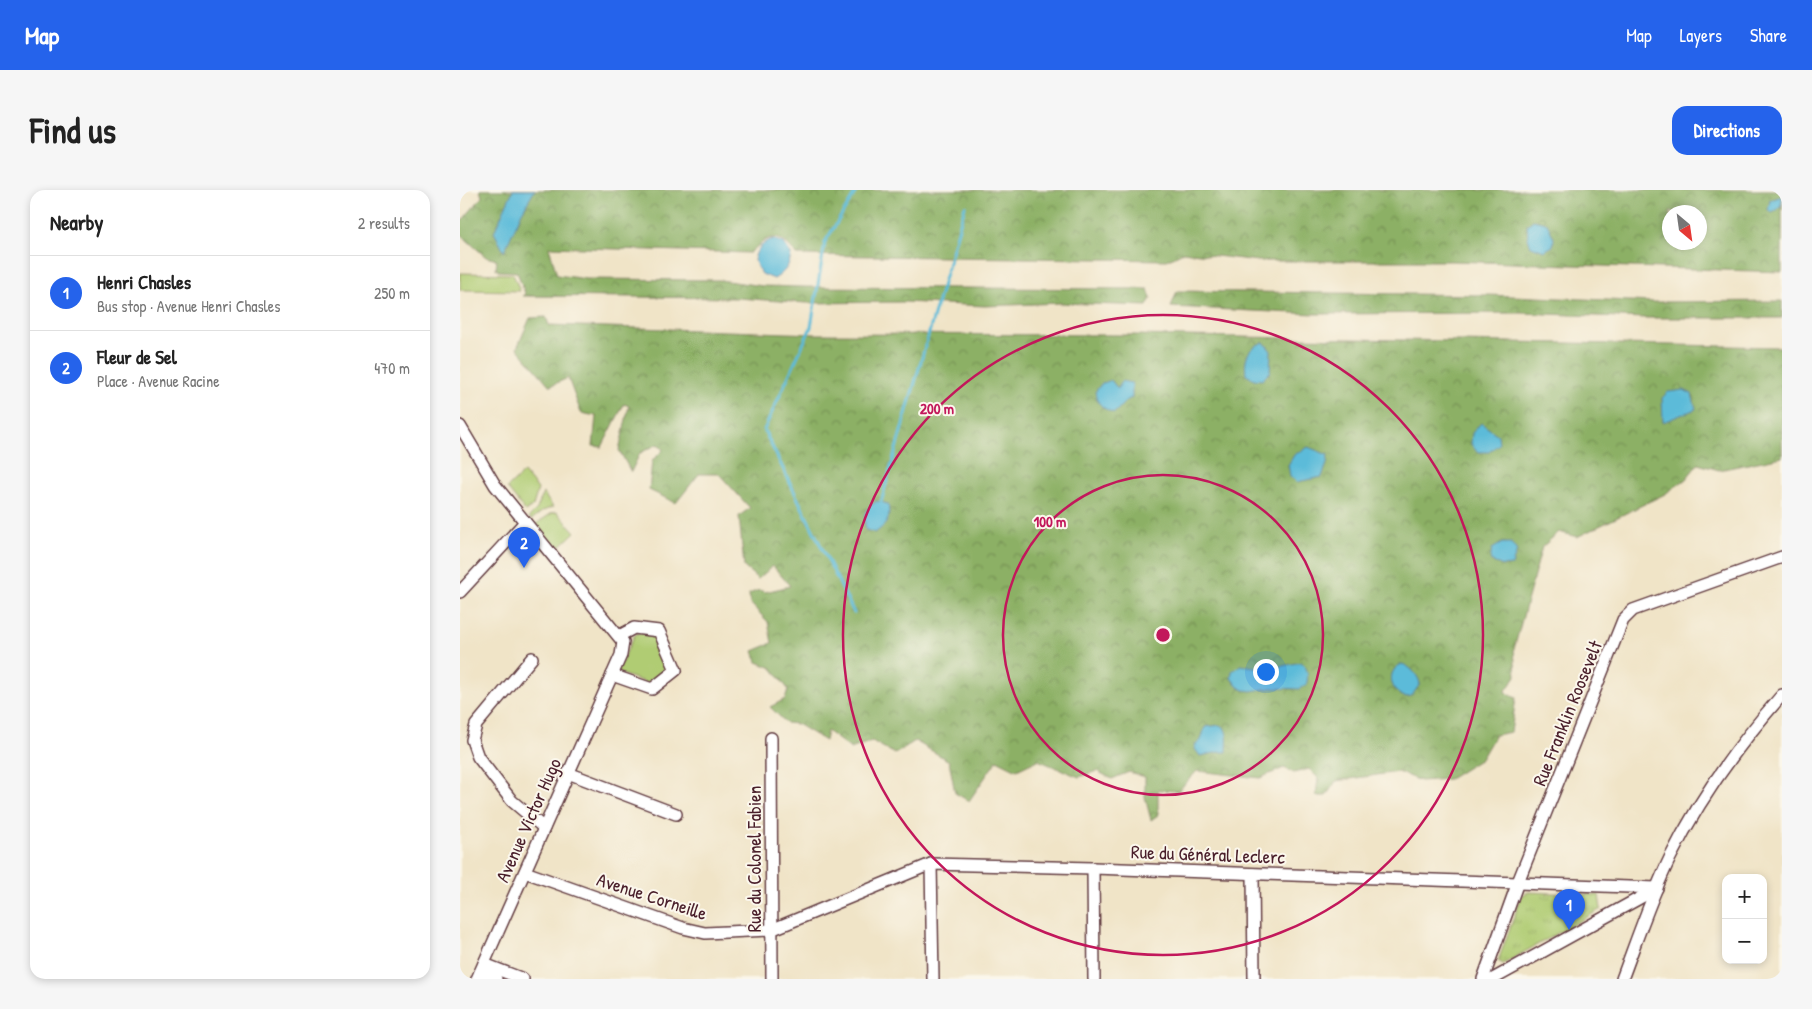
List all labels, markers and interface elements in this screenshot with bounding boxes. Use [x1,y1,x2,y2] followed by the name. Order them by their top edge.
[25,19,59,51] text: Map
[1626,23,1652,48] text: Map
[1680,23,1722,48] text: Layers
[1750,23,1787,48] text: Share
[1672,106,1782,155] button: Directions
[30,107,116,154] text: Find us
[1662,205,1707,250] north arrow
[50,208,103,237] text: Nearby
[358,212,410,234] text: 2 results
[97,269,191,295] text: Henri Chasles
[63,282,69,304] text: 1
[374,282,410,304] text: 250 m
[97,295,280,317] text: Bus stop · Avenue Henri Chasles
[97,344,177,370] text: Fleur de Sel
[62,357,70,379] text: 2
[374,357,410,379] text: 470 m
[97,370,220,392] text: Place · Avenue Racine
[920,398,954,419] text: 200 m
[1034,511,1066,532] text: 100 m
[508,527,540,568] pin: 2
[1154,626,1172,644] centre of rings
[1526,636,1608,789] street label: Rue Franklin Roosevelt
[1253,659,1279,685] your location
[489,753,567,886] street label: Avenue Victor Hugo
[741,786,767,932] street label: Rue du Colonel Fabien
[1131,838,1286,870] street label: Rue du Général Leclerc
[594,866,711,926] street label: Avenue Corneille
[1722,874,1767,964] map controls
[1722,874,1767,919] button: +
[1553,889,1585,930] pin: 1
[1722,919,1767,964] button: −

